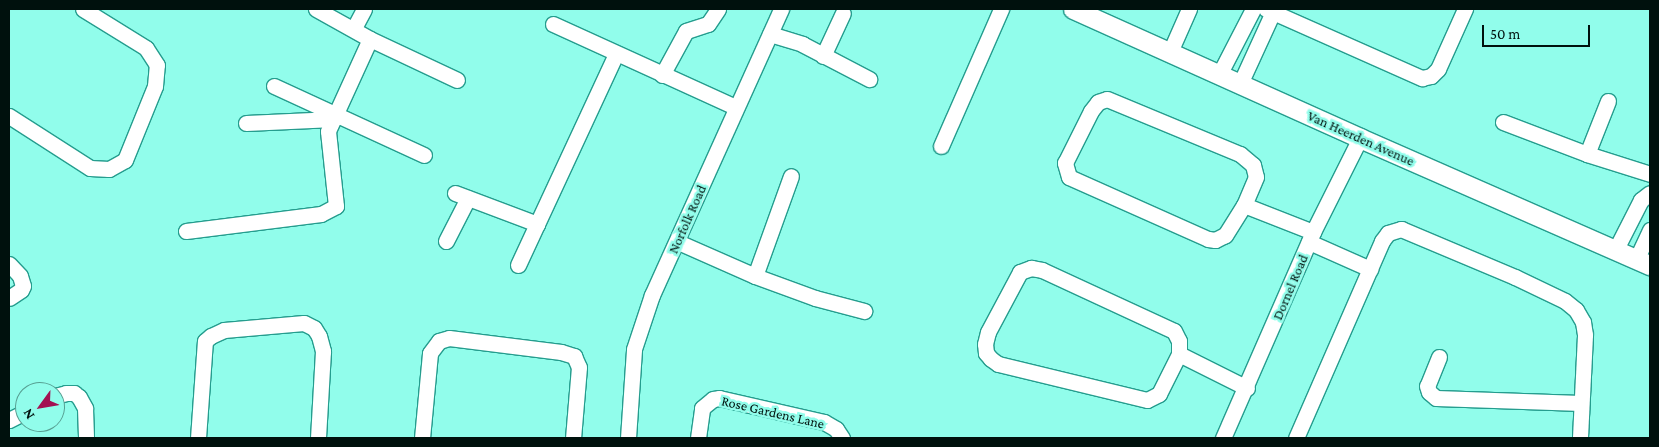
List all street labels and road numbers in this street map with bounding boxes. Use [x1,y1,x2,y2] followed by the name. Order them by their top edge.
[1305,107,1417,169] street label: Van Heerden Avenue
[664,182,710,256] street label: Norfolk Road
[1269,252,1311,322] street label: Dornel Road
[720,392,826,432] street label: Rose Gardens Lane

